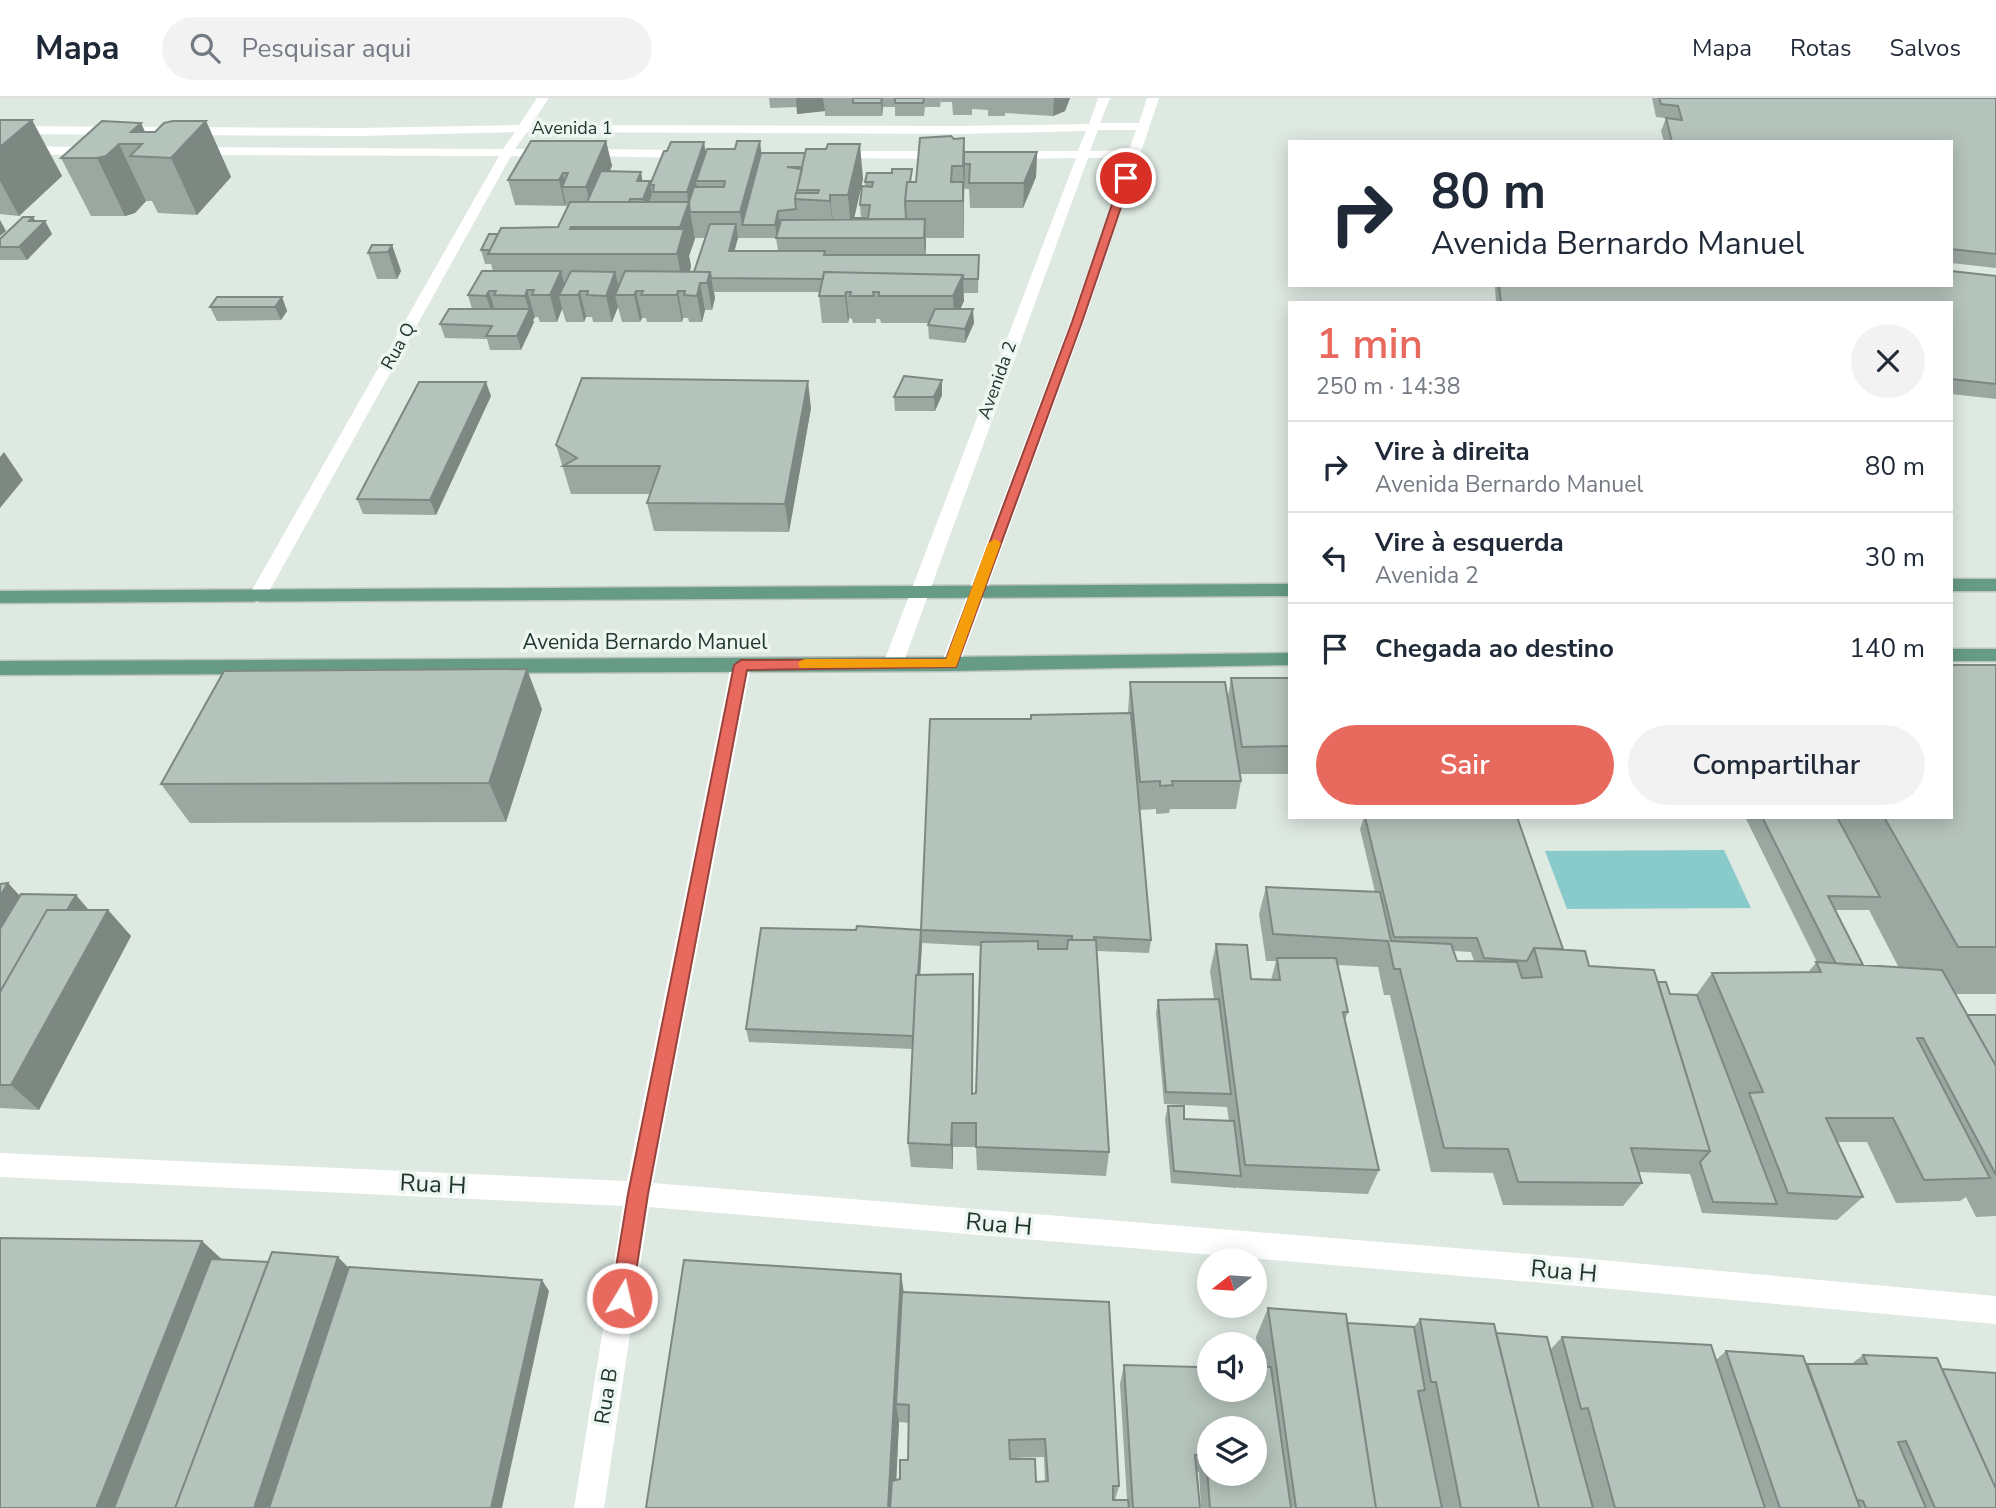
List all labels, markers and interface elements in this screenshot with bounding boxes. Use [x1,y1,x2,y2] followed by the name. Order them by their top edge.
[162,17,652,80] search box
[35,26,120,71] text: Mapa
[186,29,224,67] icon: search
[242,31,411,66] text: Pesquisar aqui
[1692,32,1752,64] text: Mapa
[1790,32,1852,64] text: Rotas
[1890,32,1961,64] text: Salvos
[531,116,613,140] street label: Avenida 1
[1096,148,1156,208] pin
[1431,158,1546,225] text: 80 m
[1107,159,1145,197] icon: arrive
[1316,168,1407,259] icon: right
[1431,222,1804,265] text: Avenida Bernardo Manuel
[1316,316,1423,373] text: 1 min
[375,318,421,374] street label: Rua Q
[1851,324,1925,398] button: close
[972,338,1022,422] street label: Avenida 2
[1316,371,1461,402] text: 250 m · 14:38
[1375,434,1530,469] text: Vire à direita
[1316,448,1354,486] icon: right
[1865,449,1925,484] text: 80 m
[1375,469,1643,500] text: Avenida Bernardo Manuel
[1375,525,1564,560] text: Vire à esquerda
[1316,539,1354,577] icon: left
[1865,540,1925,575] text: 30 m
[1375,560,1479,591] text: Avenida 2
[523,628,768,656] street label: Avenida Bernardo Manuel
[1316,630,1354,668] icon: arrive
[1375,631,1614,666] text: Chegada ao destino
[1849,631,1925,666] text: 140 m
[1316,725,1614,805] button: Sair
[1628,725,1925,805] button: Compartilhar
[399,1166,467,1202] street label: Rua H
[964,1205,1034,1243] street label: Rua H
[1197,1248,1267,1318] north arrow
[1197,1248,1267,1486] map controls
[1529,1252,1599,1290] street label: Rua H
[585,1261,659,1335] position arrow
[1197,1332,1267,1402] button: sound
[588,1366,624,1426] street label: Rua B
[1197,1416,1267,1486] button: layers

